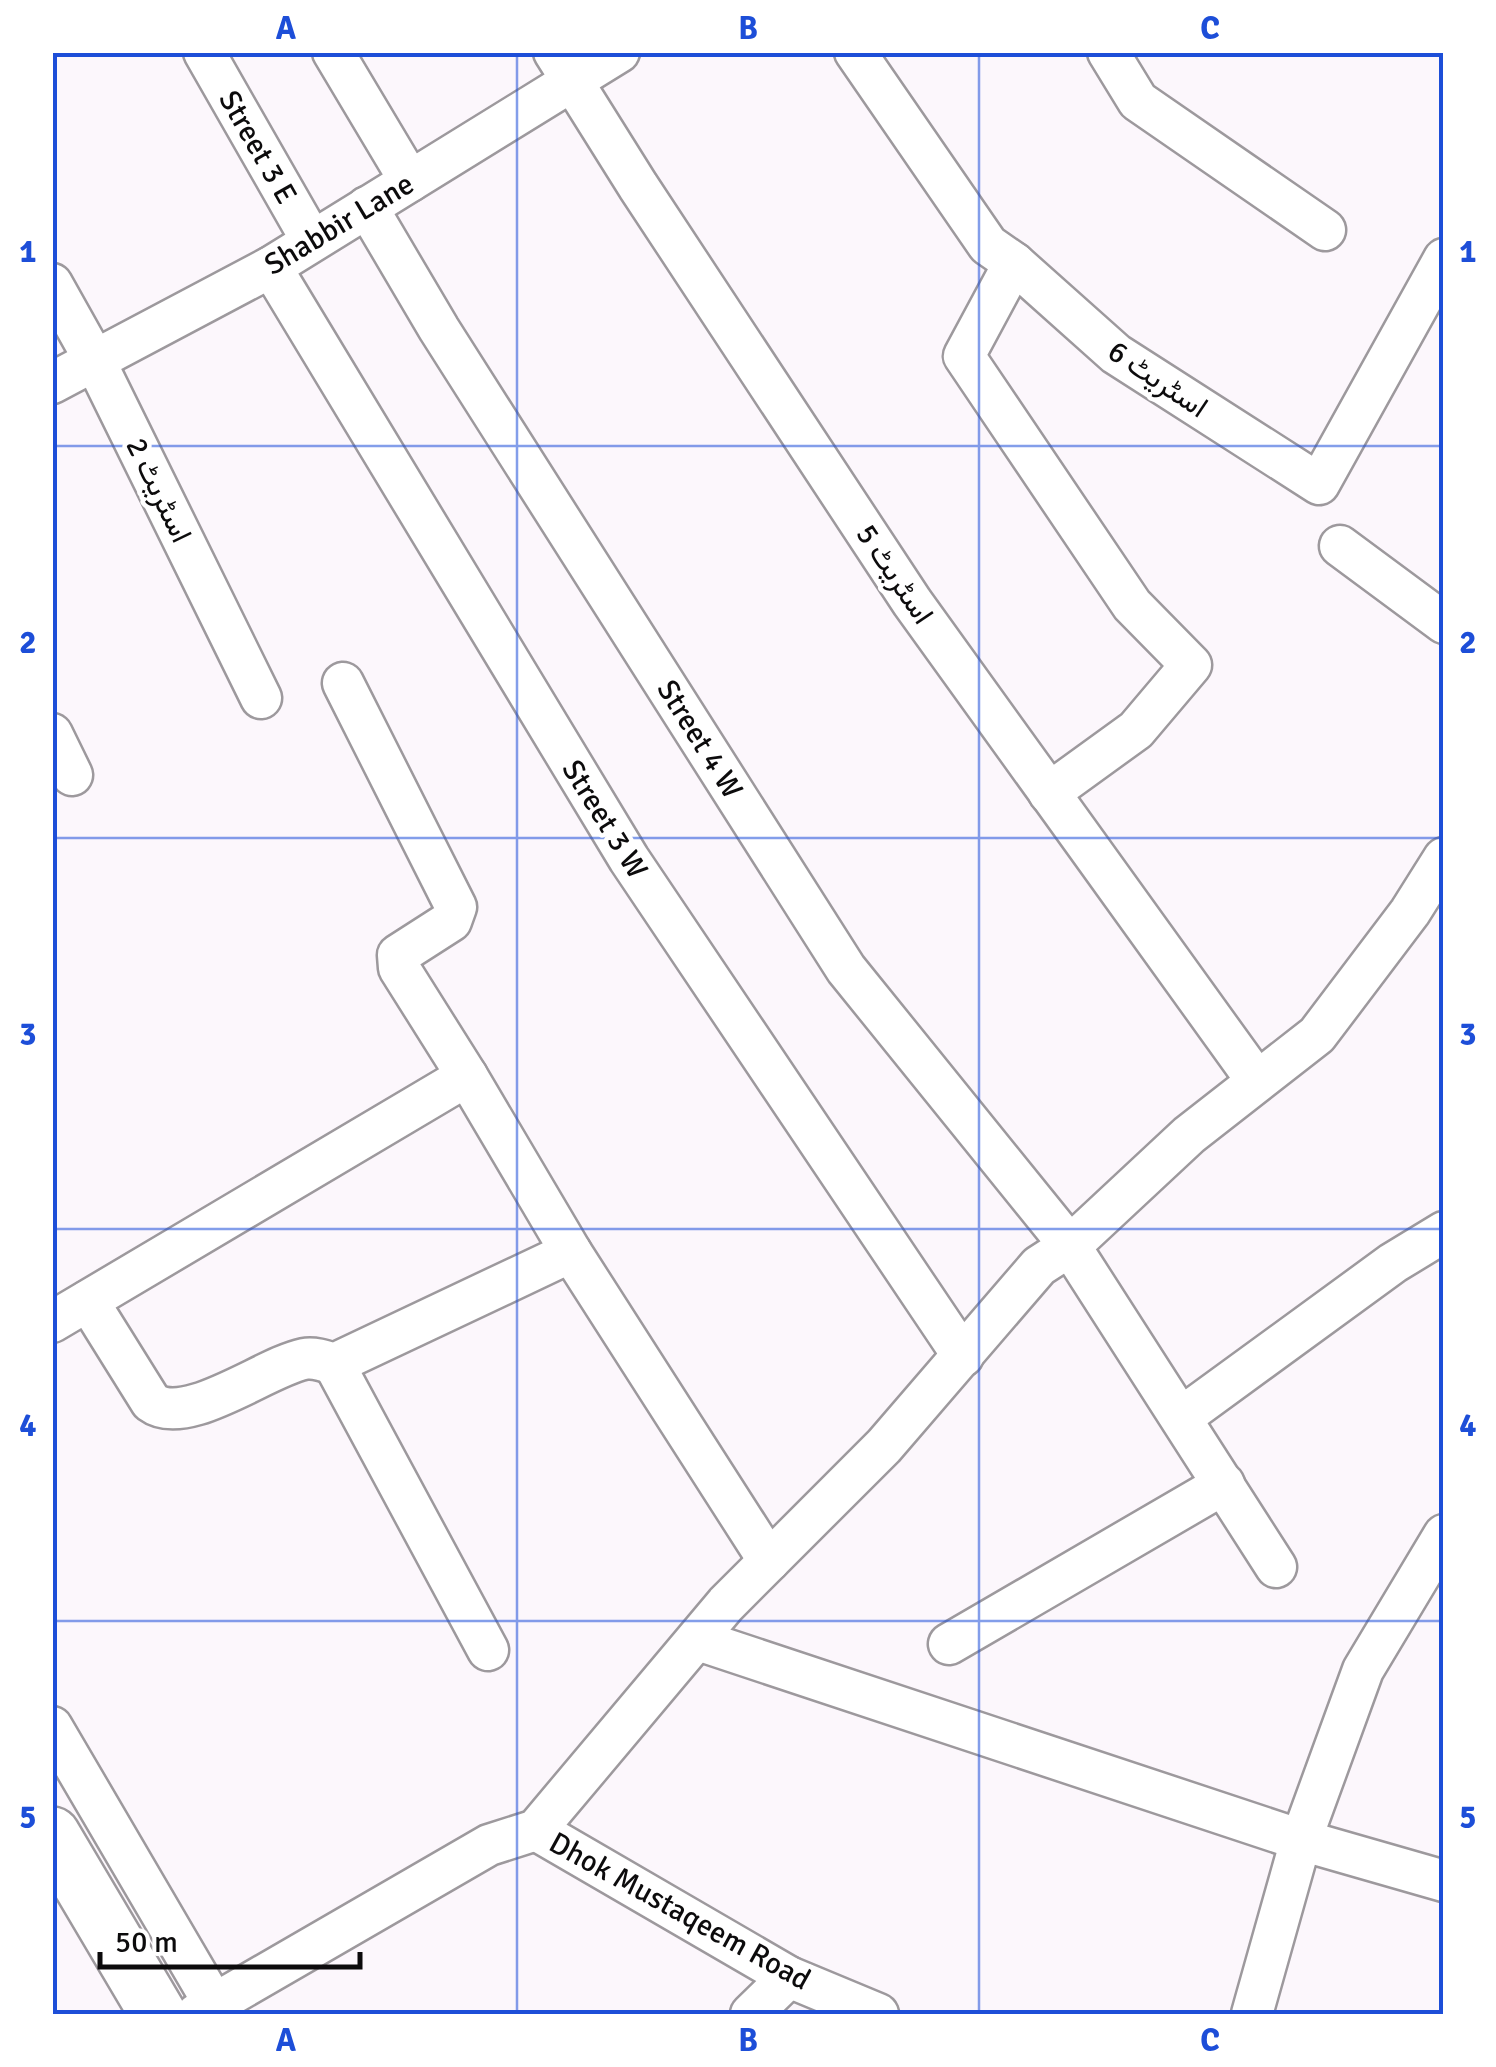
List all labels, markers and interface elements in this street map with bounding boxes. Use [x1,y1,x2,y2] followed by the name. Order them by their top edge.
[276,9,297,48] text: A
[738,9,758,48] text: B
[1200,9,1220,48] text: C
[210,84,305,210] street label: Street 3 E
[258,165,421,283] street label: Shabbir Lane
[19,232,37,271] text: 1
[1459,232,1477,271] text: 1
[1101,333,1215,426] street label: اسٹریٹ 6
[117,432,200,549] street label: اسٹریٹ 2
[848,517,941,631] street label: اسٹریٹ 5
[19,623,37,662] text: 2
[1459,623,1477,662] text: 2
[649,673,751,805] street label: Street 4 W
[554,753,656,885] street label: Street 3 W
[19,1015,37,1054] text: 3
[1459,1015,1477,1054] text: 3
[19,1406,37,1445] text: 4
[1459,1406,1477,1445] text: 4
[19,1798,37,1837] text: 5
[1459,1798,1477,1837] text: 5
[543,1824,817,1999] street label: Dhok Mustaqeem Road
[100,1907,360,1969] scale bar
[115,1924,178,1961] text: 50 m
[276,2021,297,2060] text: A
[738,2021,758,2060] text: B
[1200,2021,1220,2060] text: C

